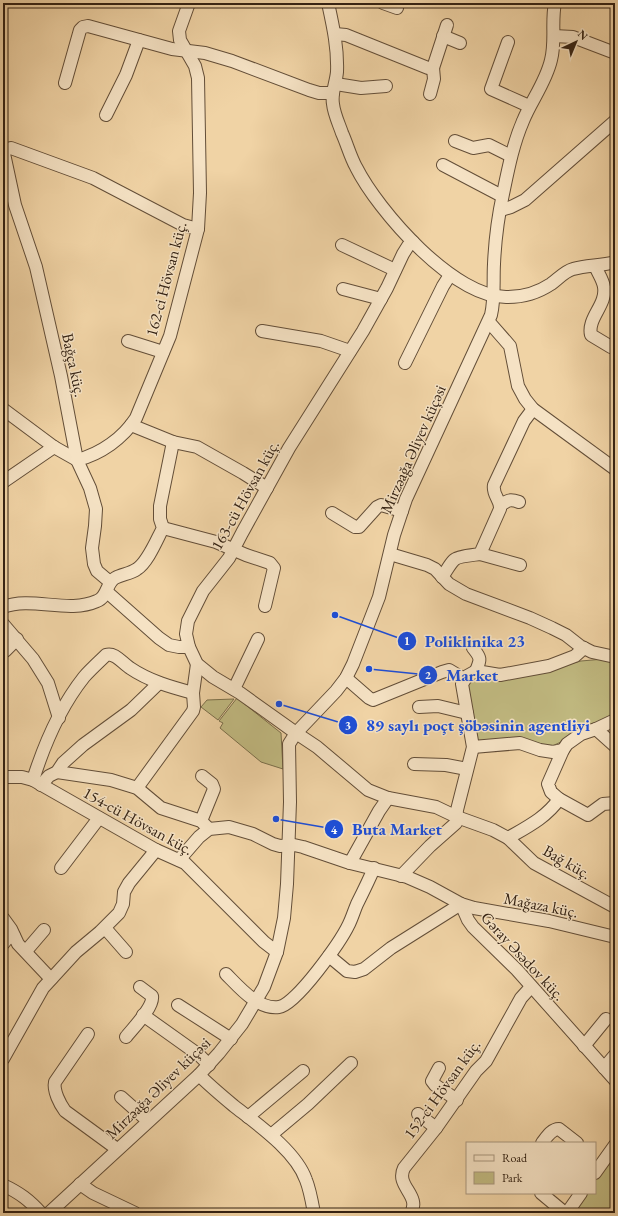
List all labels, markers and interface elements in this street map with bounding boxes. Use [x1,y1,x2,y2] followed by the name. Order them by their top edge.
[556,22,596,62] north arrow
[575,27,591,43] text: N
[141,219,191,339] street label: 162-ci Hövsan küç.
[57,331,91,399] street label: Bağça küç.
[375,381,451,516] street label: Mirzəağa Əliyev küçəsi
[206,436,284,554] street label: 163-cü Hövsan küç.
[397,627,533,656] callout: Poliklinika 23
[425,630,525,652] text: Poliklinika 23
[404,633,410,649] text: 1
[418,660,506,689] callout: Market
[446,664,499,686] text: Market
[425,667,432,683] text: 2
[338,711,598,740] callout: 89 saylı poçt şöbəsinin agentliyi
[366,714,590,736] text: 89 saylı poçt şöbəsinin agentliyi
[345,717,351,733] text: 3
[79,782,197,860] street label: 154-cü Hövsan küç.
[324,815,450,844] callout: Buta Market
[352,818,443,840] text: Buta Market
[331,822,338,838] text: 4
[539,840,595,884] street label: Bağ küç.
[502,888,580,922] street label: Mağaza küç.
[476,907,570,1005] street label: Gəray Əsədov küç.
[101,1032,215,1144] street label: Mirzəağa Əliyev küçəsi
[399,1035,485,1143] street label: 152-ci Hövsan küç.
[466,1142,596,1194] legend
[502,1150,528,1166] text: Road
[502,1170,523,1186] text: Park

